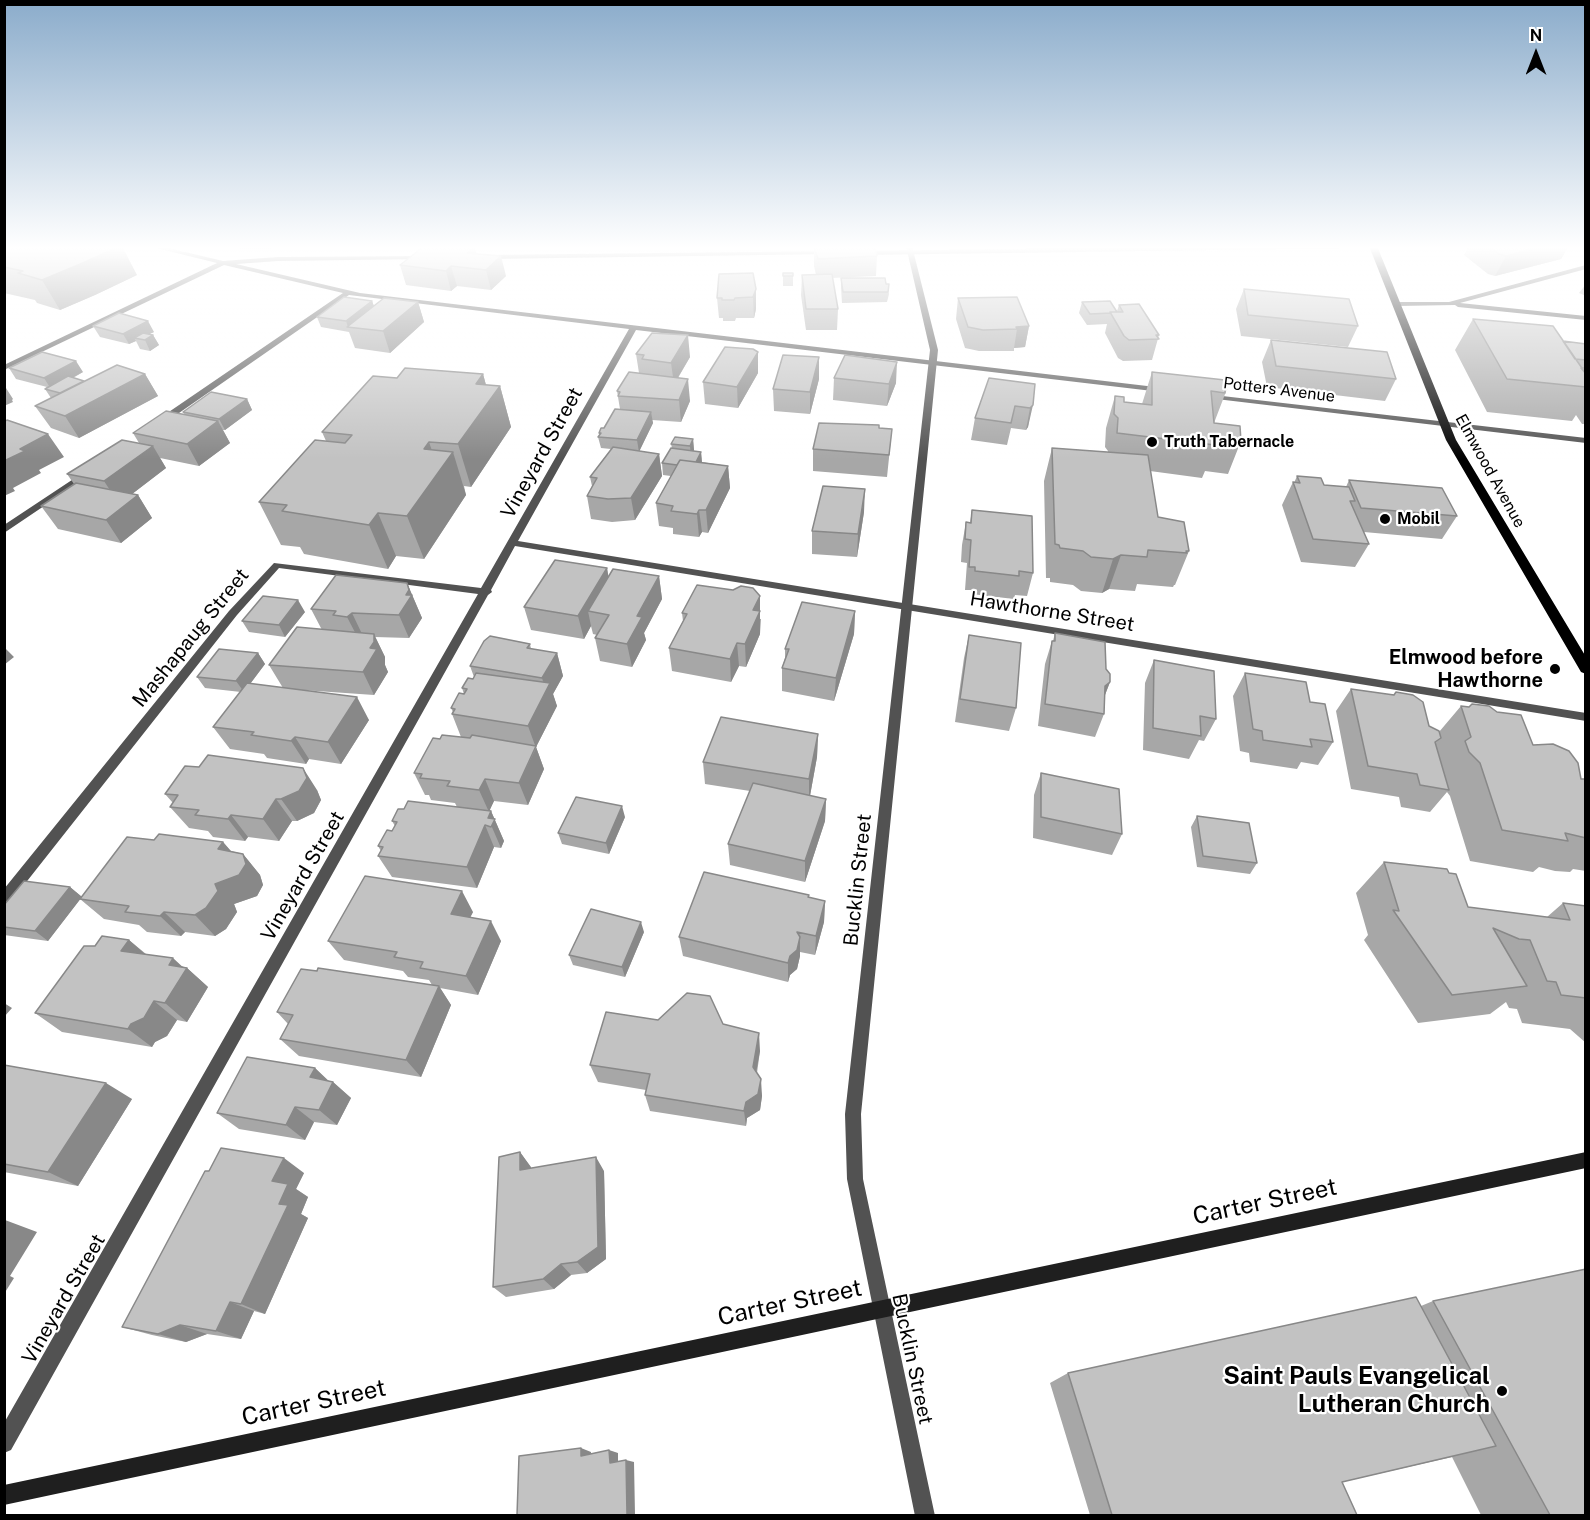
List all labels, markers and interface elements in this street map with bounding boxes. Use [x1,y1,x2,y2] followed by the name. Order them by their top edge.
[1506,24,1566,84] north arrow
[1530,26,1542,45] text: N
[1222,374,1336,406] street label: Potters Avenue
[496,383,588,523] street label: Vineyard Street
[1451,411,1529,531] street label: Elmwood Avenue
[1164,432,1294,452] place label: Truth Tabernacle
[1145,435,1159,449] marker: Truth Tabernacle
[1397,509,1440,529] place label: Mobil
[1378,512,1392,526] marker: Mobil
[128,564,254,712] street label: Mashapaug Street
[968,587,1136,637] street label: Hawthorne Street
[1389,646,1543,693] place label: Elmwood before Hawthorne
[1548,662,1562,676] marker: Elmwood before Hawthorne
[256,807,350,945] street label: Vineyard Street
[839,813,877,947] street label: Bucklin Street
[1190,1173,1340,1231] street label: Carter Street
[17,1230,111,1368] street label: Vineyard Street
[715,1274,865,1332] street label: Carter Street
[886,1292,938,1426] street label: Bucklin Street
[1223,1363,1490,1419] place label: Saint Pauls Evangelical Lutheran Church
[239,1374,389,1432] street label: Carter Street
[1495,1384,1509,1398] marker: Saint Pauls Evangelical Lutheran Church

